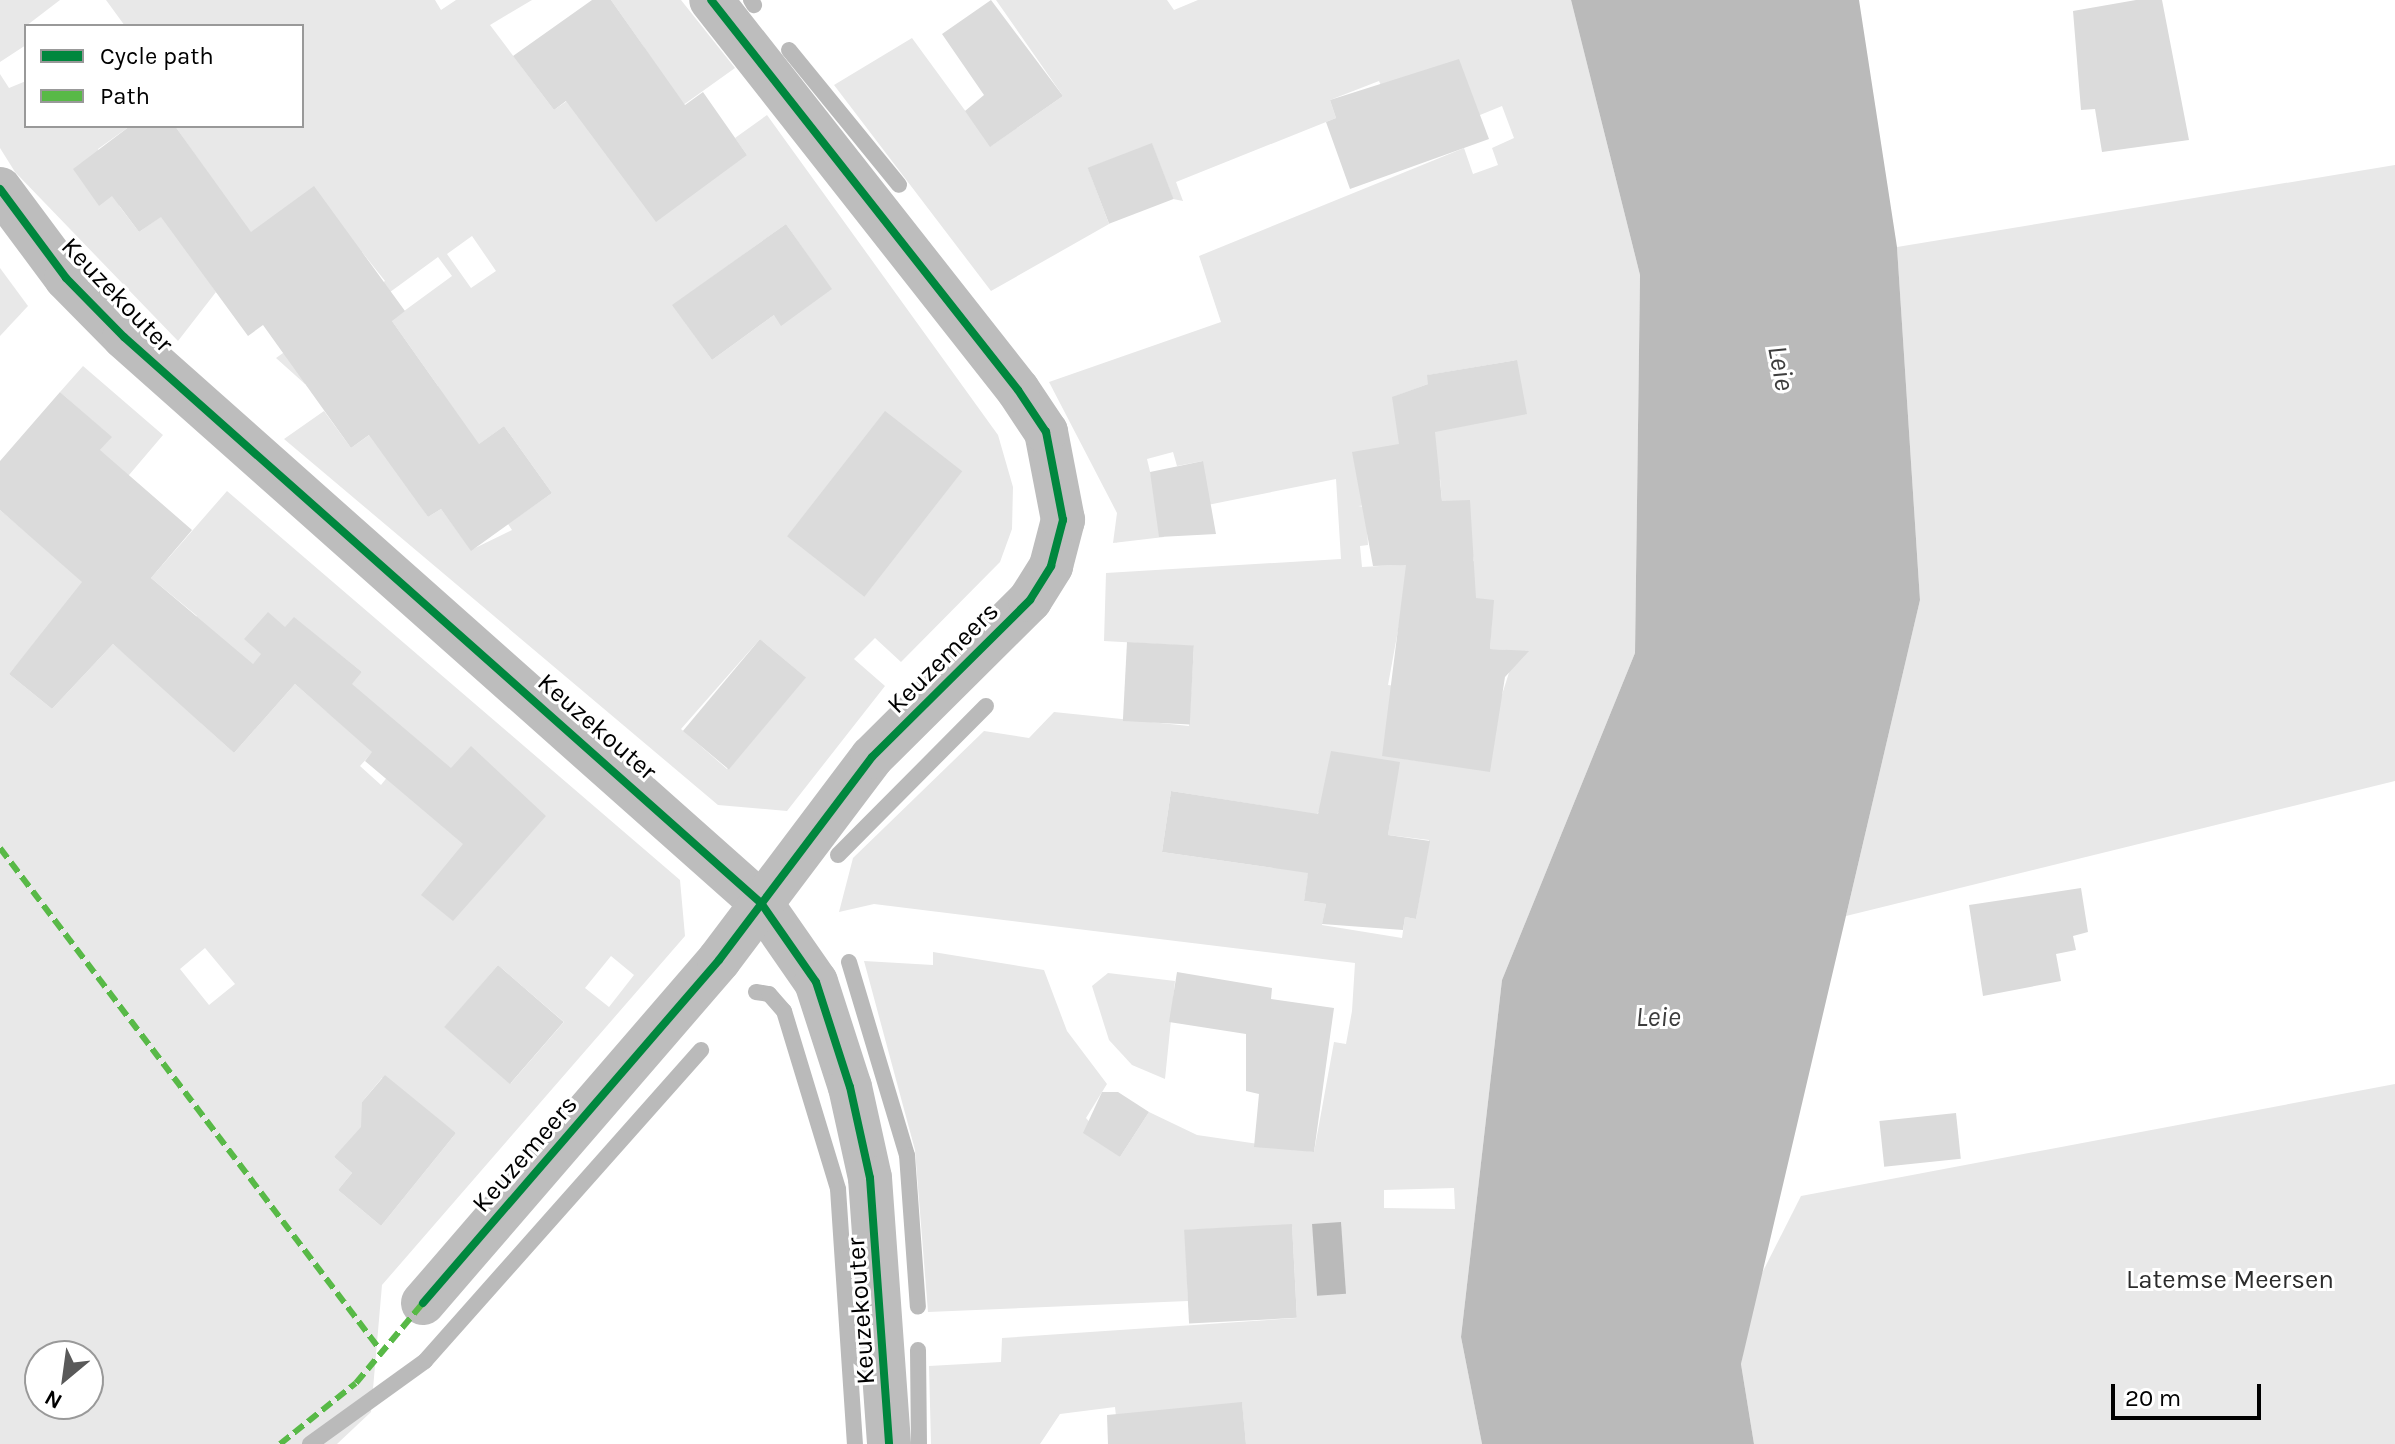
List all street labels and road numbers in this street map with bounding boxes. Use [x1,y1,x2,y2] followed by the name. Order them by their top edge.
[54,231,180,359] street label: Keuzekouter
[881,596,1005,720] street label: Keuzemeers
[531,667,663,787] street label: Keuzekouter
[466,1089,584,1219] street label: Keuzemeers
[840,1236,882,1386] street label: Keuzekouter

